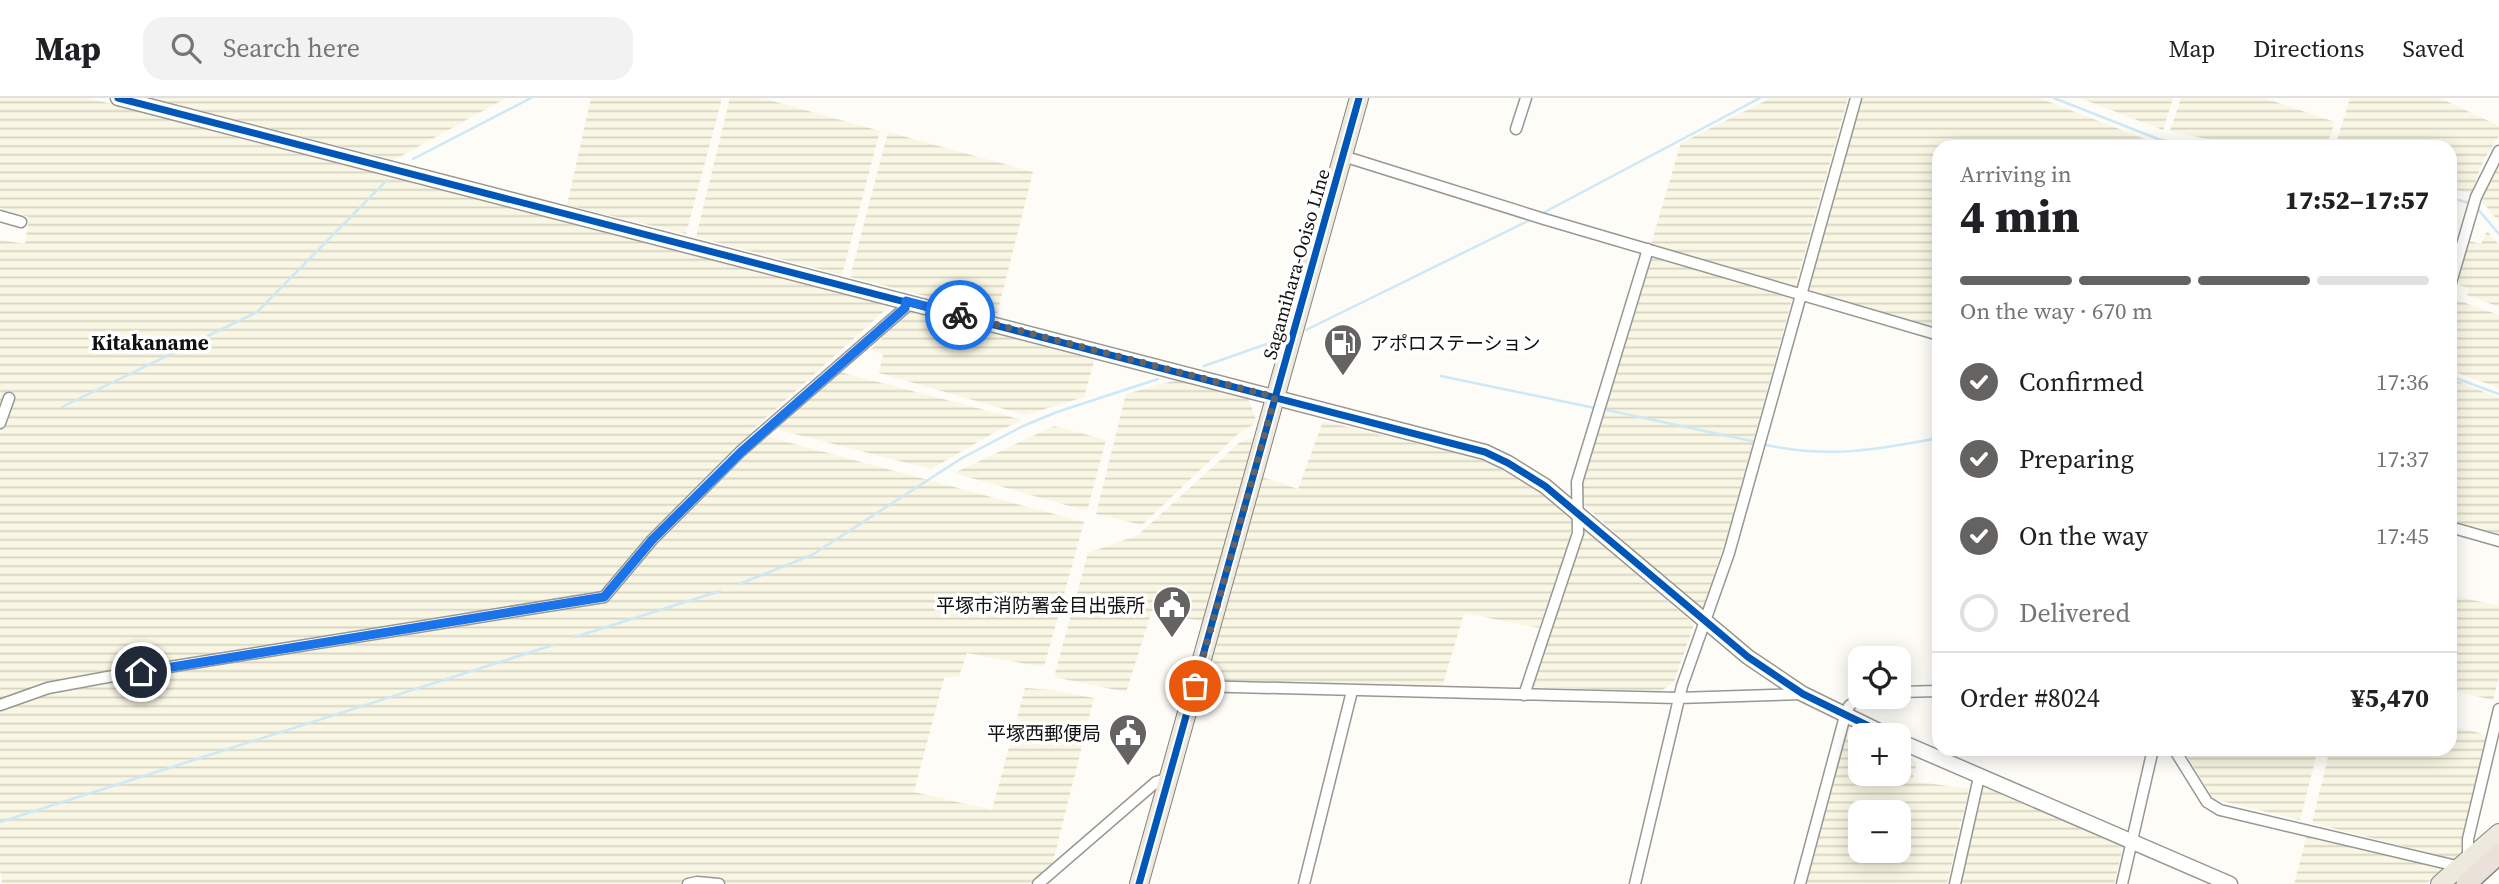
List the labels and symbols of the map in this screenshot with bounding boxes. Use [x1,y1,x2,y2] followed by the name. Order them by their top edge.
[1256,166,1336,362] street label: Sagamihara-Ooiso LIne
[925,280,995,350] courier
[1322,322,1364,377] fuel station icon: アポロステーション
[91,328,209,357] district label: Kitakaname
[1370,330,1541,356] place label: アポロステーション
[1151,584,1193,639] public building icon: 平塚市消防署金目出張所
[936,592,1145,618] place label: 平塚市消防署金目出張所
[111,642,171,702] pin
[1165,656,1225,716] pin
[1107,712,1149,767] public building icon: 平塚西郵便局
[987,720,1101,746] place label: 平塚西郵便局

